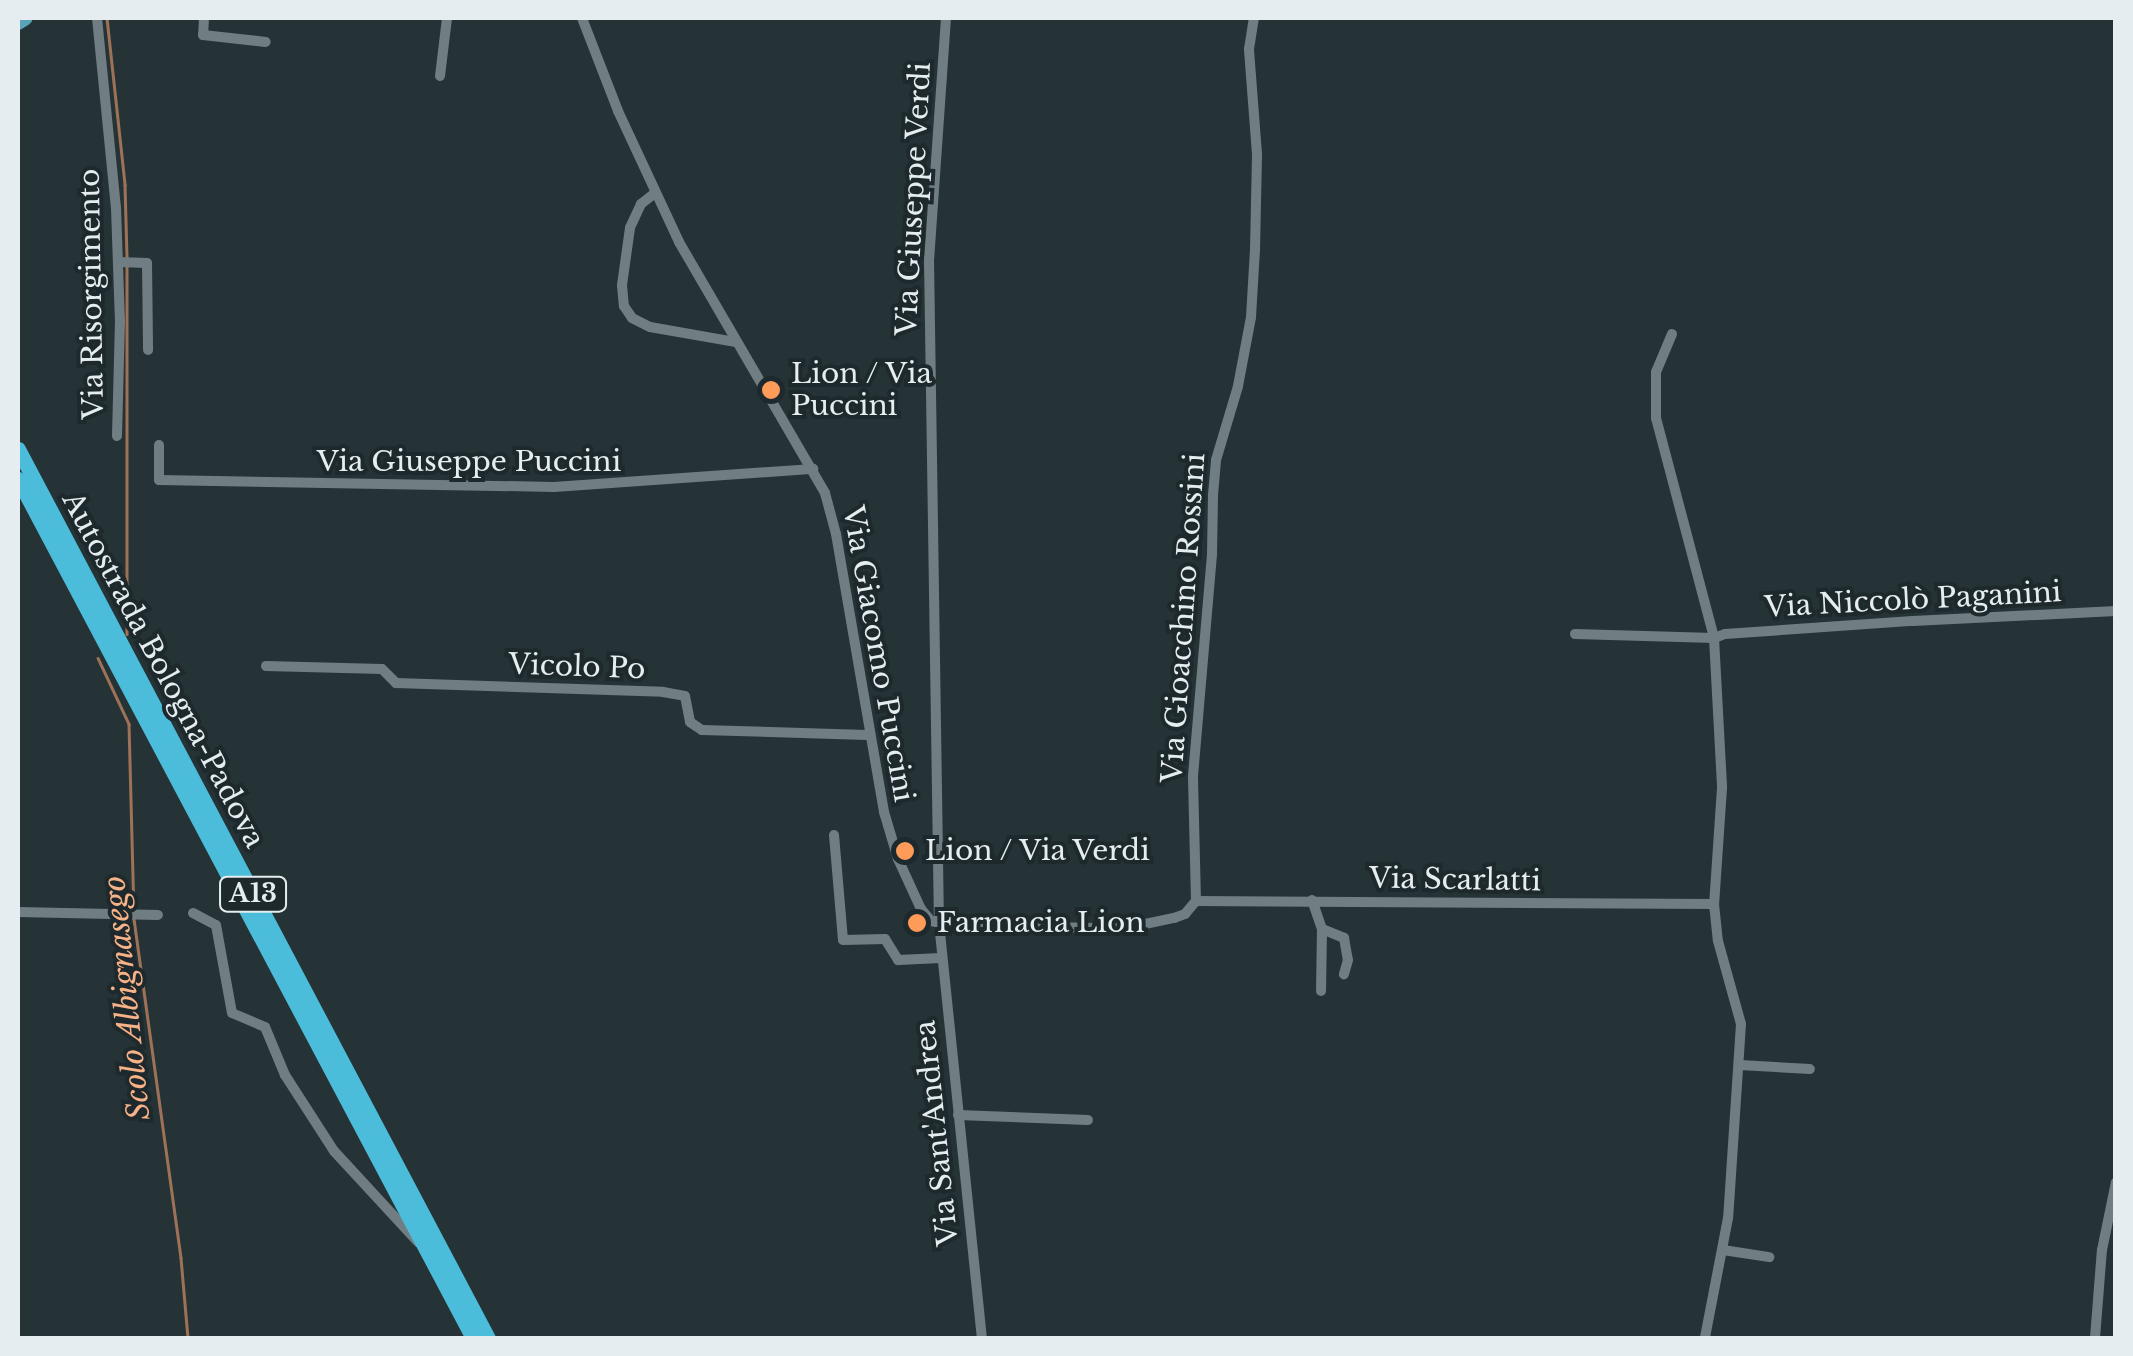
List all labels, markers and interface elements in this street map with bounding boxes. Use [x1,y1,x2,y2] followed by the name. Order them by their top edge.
[890,61,938,337] street label: Via Giuseppe Verdi
[73,168,111,420] street label: Via Risorgimento
[791,357,934,423] place label: Lion / Via Puccini
[760,379,782,401] marker: Lion / Via Puccini
[317,445,621,479] street label: Via Giuseppe Puccini
[1156,452,1212,784] street label: Via Gioacchino Rossini
[55,486,271,854] street label: Autostrada Bologna-Padova
[835,503,921,805] street label: Via Giacomo Puccini
[1764,575,2062,625] street label: Via Niccolò Paganini
[508,648,646,686] street label: Vicolo Po
[925,834,1153,868] place label: Lion / Via Verdi
[894,840,916,862] marker: Lion / Via Verdi
[1369,862,1541,898] street label: Via Scarlatti
[96,873,158,1123] water label: Scolo Albignasego
[218,874,288,914] road number: A13
[937,906,1145,940] place label: Farmacia Lion
[906,912,928,934] marker: Farmacia Lion
[908,1019,966,1247] street label: Via Sant'Andrea

